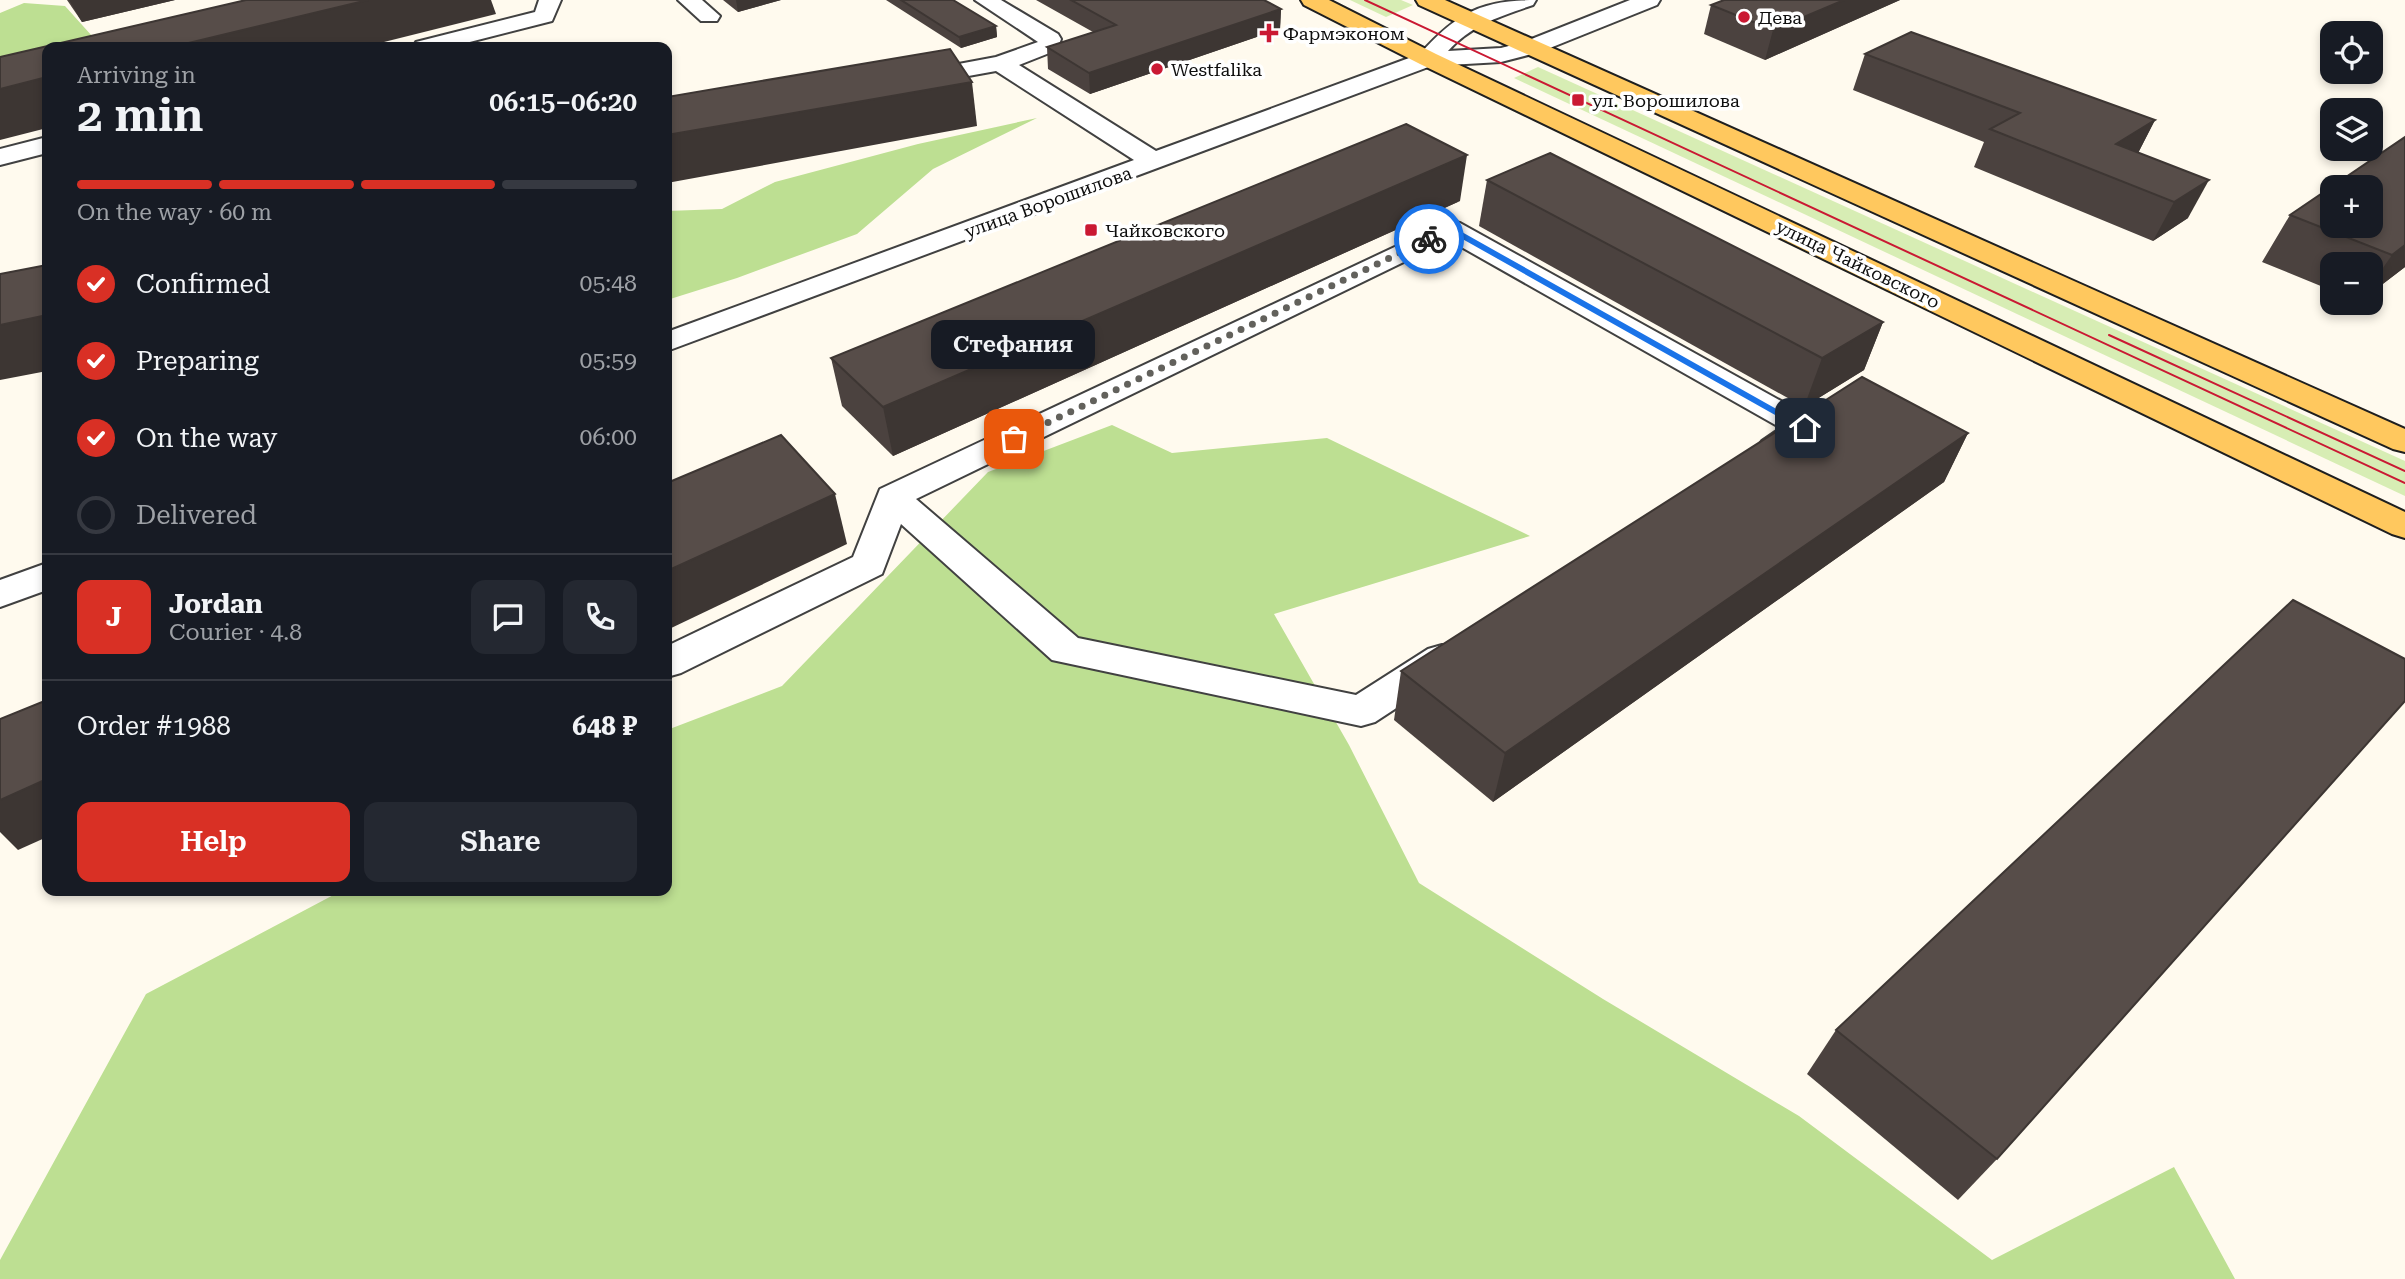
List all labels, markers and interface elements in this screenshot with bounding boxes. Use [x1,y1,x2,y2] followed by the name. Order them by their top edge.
[1758,7,1802,28] place label: Дева
[1736,9,1752,25] marker: Дева
[2320,21,2383,315] map controls
[2320,21,2383,84] button: locate
[1283,23,1405,44] place label: Фармэконом
[1261,25,1277,41] marker: Фармэконом
[1171,59,1262,80] place label: Westfalika
[1149,61,1165,77] marker: Westfalika
[77,62,196,89] text: Arriving in
[489,87,637,117] text: 06:15–06:20
[77,88,204,142] text: 2 min
[1592,90,1740,111] place label: ул. Ворошилова
[1570,92,1586,108] marker: ул. Ворошилова
[2320,98,2383,161] button: layers
[962,162,1135,242] street label: улица Ворошилова
[2320,175,2383,238] button: +
[77,199,272,226] text: On the way · 60 m
[1394,204,1464,274] courier
[1773,215,1943,313] street label: улица Чайковского
[1105,220,1225,241] place label: Чайковского
[1410,220,1448,258] icon: bike
[1083,222,1099,238] marker: Чайковского
[2320,252,2383,315] button: −
[77,265,115,303] icon: check
[136,269,271,299] text: Confirmed
[580,270,637,297] text: 05:48
[932,320,1096,369] callout: Стефания
[953,331,1073,358] text: Стефания
[77,342,115,380] icon: check
[136,346,259,376] text: Preparing
[580,347,637,374] text: 05:59
[1775,398,1835,458] pin
[984,409,1044,469] pin
[1786,409,1824,447] icon: home
[77,419,115,457] icon: check
[995,420,1033,458] icon: bag
[136,423,277,453] text: On the way
[580,424,637,451] text: 06:00
[136,500,257,530] text: Delivered
[471,580,545,654] button: chat
[563,580,637,654] button: phone
[169,589,263,619] text: Jordan
[106,602,122,632] text: J
[169,619,302,646] text: Courier · 4.8
[77,711,231,741] text: Order #1988
[572,711,637,741] text: 648 ₽
[77,802,350,882] button: Help
[364,802,637,882] button: Share

